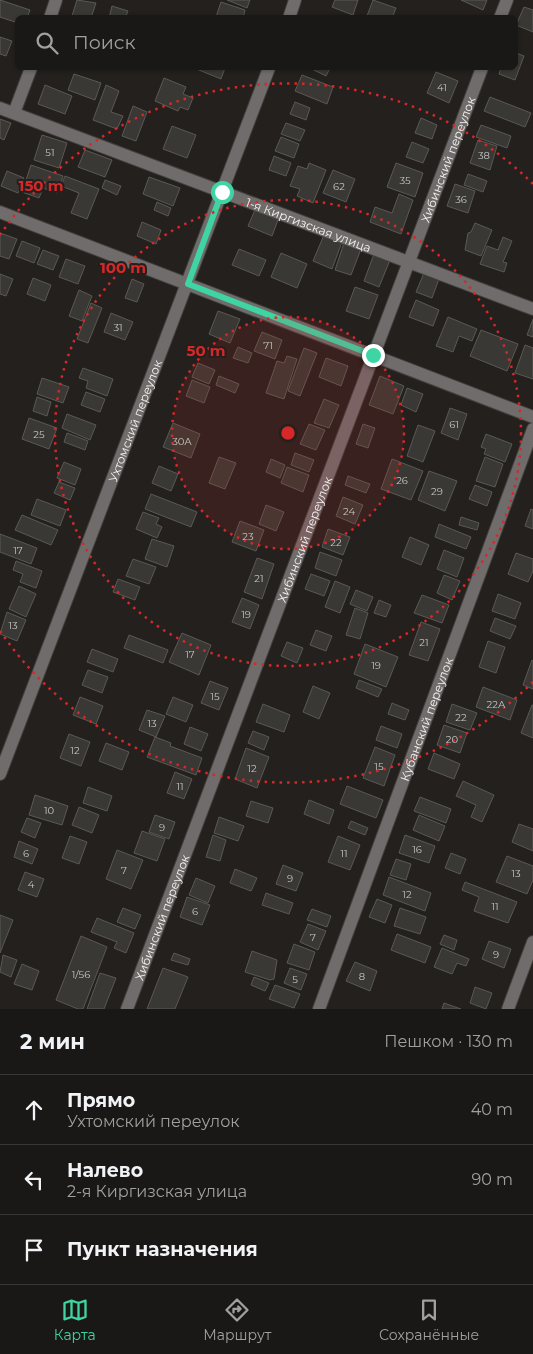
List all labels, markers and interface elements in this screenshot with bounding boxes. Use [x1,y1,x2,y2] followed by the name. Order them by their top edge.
[15,15,518,70] search box
[33,29,61,57] icon: search
[73,31,136,54] text: Поиск
[437,81,447,94] house number: 41
[417,94,478,224] street label: Хибинский переулок
[45,146,55,159] house number: 51
[478,149,490,162] house number: 38
[399,174,411,187] house number: 35
[19,176,63,195] text: 150 m
[333,180,345,193] house number: 62
[211,181,234,204] route start
[455,193,467,206] house number: 36
[244,194,374,255] street label: 1-я Киргизская улица
[100,258,146,277] text: 100 m
[113,321,123,334] house number: 31
[263,339,273,352] house number: 71
[186,341,226,360] text: 50 m
[362,344,385,367] route end
[105,358,165,484] street label: Ухтомский переулок
[449,418,459,431] house number: 61
[279,424,297,442] centre of rings
[33,428,45,441] house number: 25
[172,435,192,448] house number: 30А
[274,474,335,604] street label: Хибинский переулок
[396,474,408,487] house number: 26
[431,485,443,498] house number: 29
[343,505,355,518] house number: 24
[242,530,254,543] house number: 23
[330,536,342,549] house number: 22
[13,544,23,557] house number: 17
[254,572,264,585] house number: 21
[241,608,251,621] house number: 19
[8,619,18,632] house number: 13
[419,636,429,649] house number: 21
[185,648,195,661] house number: 17
[396,655,456,783] street label: Кубанский переулок
[371,659,381,672] house number: 19
[210,690,220,703] house number: 15
[487,698,506,711] house number: 22А
[455,711,467,724] house number: 22
[147,717,157,730] house number: 13
[446,733,459,746] house number: 20
[70,744,80,757] house number: 12
[374,760,384,773] house number: 15
[247,762,257,775] house number: 12
[176,780,184,793] house number: 11
[44,804,54,817] house number: 10
[159,821,165,834] house number: 9
[412,843,422,856] house number: 16
[23,847,29,860] house number: 6
[340,847,348,860] house number: 11
[131,852,192,982] street label: Хибинский переулок
[121,864,127,877] house number: 7
[511,867,521,880] house number: 13
[287,872,293,885] house number: 9
[28,878,35,891] house number: 4
[402,888,412,901] house number: 12
[491,900,499,913] house number: 11
[192,905,198,918] house number: 6
[310,931,316,944] house number: 7
[493,948,499,961] house number: 9
[72,968,90,981] house number: 1/56
[359,970,365,983] house number: 8
[292,973,298,986] house number: 5
[20,1029,85,1054] text: 2 мин
[384,1032,513,1051] text: Пешком · 130 m
[67,1089,135,1112] text: Прямо
[20,1096,48,1124] icon: ahead
[471,1100,513,1119] text: 40 m
[67,1112,240,1131] text: Ухтомский переулок
[67,1159,143,1182] text: Налево
[20,1166,48,1194] icon: left
[471,1170,513,1189] text: 90 m
[67,1182,247,1201] text: 2-я Киргизская улица
[20,1236,48,1264] icon: arrive
[67,1238,258,1261] text: Пункт назначения
[54,1296,96,1344] tab: Карта
[203,1296,271,1344] tab: Маршрут
[379,1296,479,1344] tab: Сохранённые

